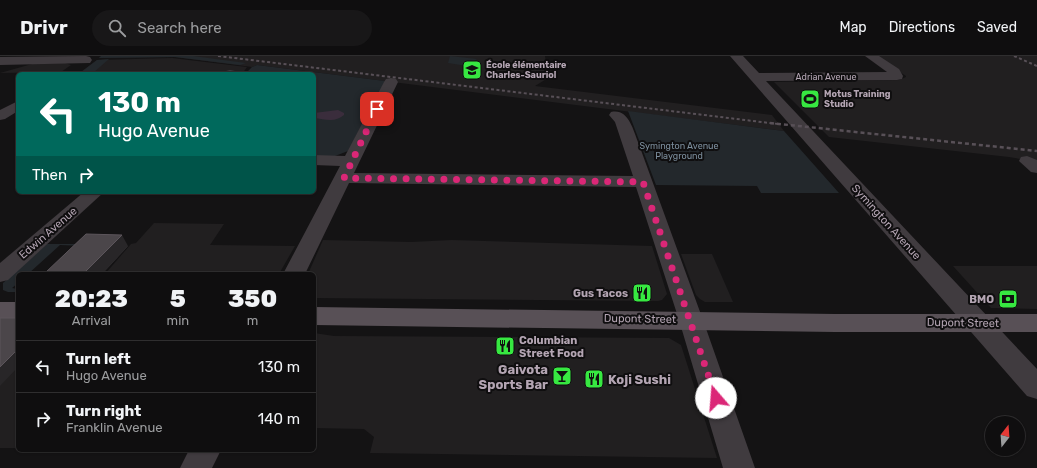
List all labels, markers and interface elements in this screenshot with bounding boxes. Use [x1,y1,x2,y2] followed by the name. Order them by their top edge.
[92,10,372,46] search box
[20,16,68,39] text: Drivr
[106,17,128,39] icon: search
[138,19,222,37] text: Search here
[840,19,867,36] text: Map
[889,19,955,36] text: Directions
[977,19,1017,36] text: Saved
[461,59,483,81] school or university icon: École élémentaire Charles-Sauriol
[486,59,567,80] place label: École élémentaire Charles-Sauriol
[796,72,856,82] street label: Adrian Avenue
[98,86,181,119] text: 130 m
[32,88,84,140] icon: left
[799,88,821,110] sports icon: Motus Training Studio
[824,89,891,109] place label: Motus Training Studio
[360,92,394,126] pin
[366,98,388,120] icon: arrive
[98,120,210,142] text: Hugo Avenue
[639,141,719,161] park label: Symington Avenue Playground
[75,164,97,186] icon: right
[32,166,67,184] text: Then
[849,182,923,262] street label: Symington Avenue
[16,204,80,262] street label: Edwin Avenue
[631,282,653,304] restaurant icon: Gus Tacos
[55,285,128,313] text: 20:23
[170,285,186,313] text: 5
[228,285,277,313] text: 350
[573,287,628,300] place label: Gus Tacos
[997,288,1019,310] bank icon: BMO
[969,293,994,306] place label: BMO
[604,312,677,326] street label: Dupont Street
[72,313,111,328] text: Arrival
[167,313,189,328] text: min
[247,313,258,328] text: m
[927,316,1000,330] street label: Dupont Street
[519,334,584,360] place label: Columbian Street Food
[494,335,516,357] restaurant icon: Columbian Street Food
[66,350,131,368] text: Turn left
[32,356,54,378] icon: left
[258,358,300,376] text: 130 m
[479,362,548,392] place label: Gaivota Sports Bar
[551,365,573,387] bar icon: Gaivota Sports Bar
[66,368,147,383] text: Hugo Avenue
[583,368,605,390] restaurant icon: Koji Sushi
[608,372,671,387] place label: Koji Sushi
[695,377,737,419] position arrow
[66,402,141,420] text: Turn right
[32,408,54,430] icon: right
[258,410,300,428] text: 140 m
[985,416,1025,456] north arrow
[985,416,1025,456] map controls
[66,420,163,435] text: Franklin Avenue

